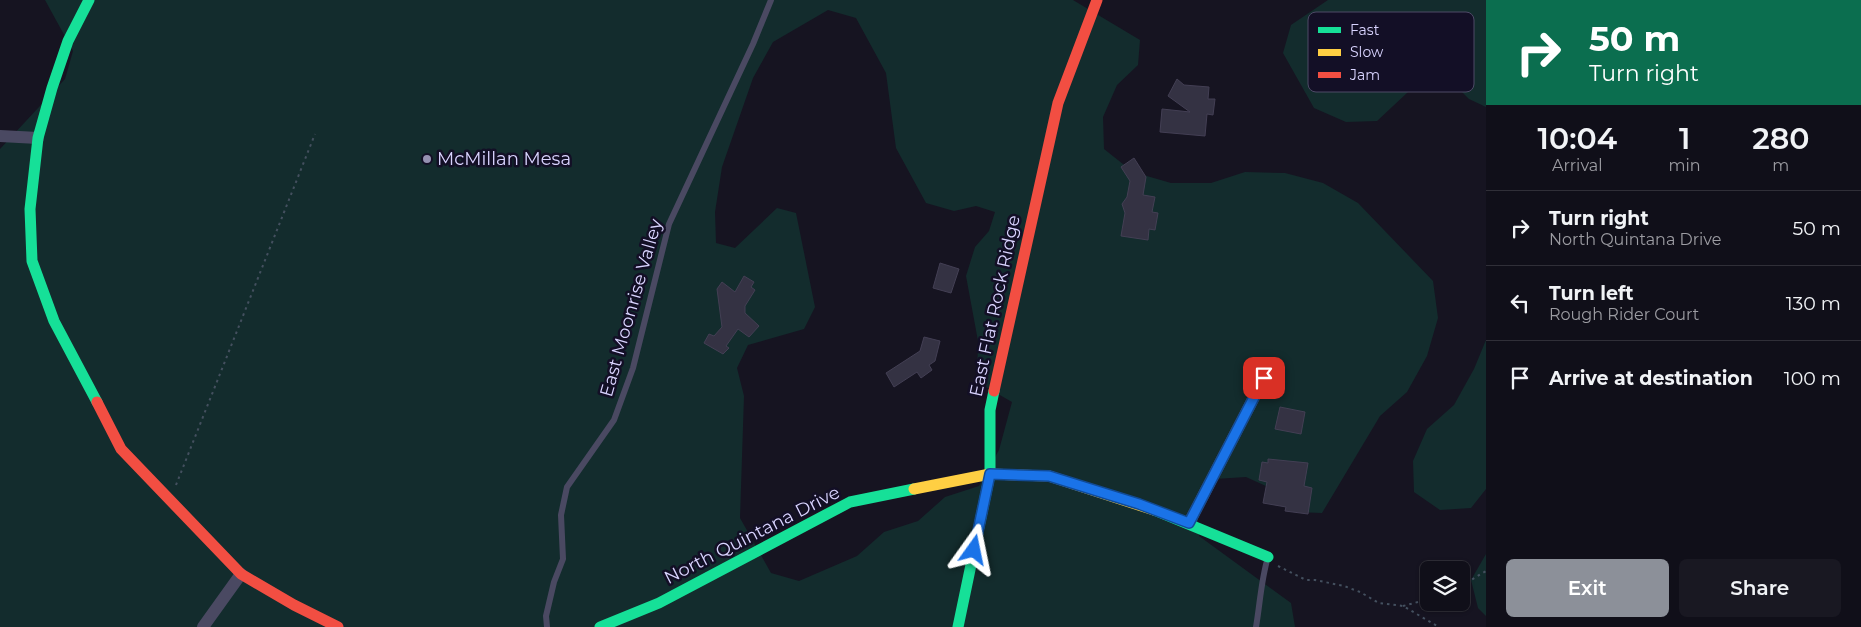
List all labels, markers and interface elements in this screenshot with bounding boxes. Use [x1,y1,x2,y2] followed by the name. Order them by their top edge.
[1308,12,1474,92] legend
[1589,17,1680,60] text: 50 m
[1506,20,1571,85] icon: right
[1350,21,1380,39] text: Fast
[1350,43,1384,61] text: Slow
[1589,60,1699,87] text: Turn right
[1349,66,1380,84] text: Jam
[1538,120,1617,157] text: 10:04
[1679,120,1690,157] text: 1
[1752,120,1809,157] text: 280
[437,148,571,170] place label: McMillan Mesa
[421,153,433,165] marker: McMillan Mesa
[1552,156,1603,175] text: Arrival
[1669,156,1701,175] text: min
[1772,156,1789,175] text: m
[1549,207,1649,230] text: Turn right
[965,213,1025,399] street label: East Flat Rock Ridge
[1506,214,1534,242] icon: right
[595,216,667,399] street label: East Moonrise Valley
[1793,217,1841,240] text: 50 m
[1549,230,1721,249] text: North Quintana Drive
[1549,282,1634,305] text: Turn left
[1506,289,1534,317] icon: left
[1786,292,1841,315] text: 130 m
[1549,305,1699,324] text: Rough Rider Court
[1243,357,1285,399] pin
[1250,364,1278,392] icon: arrive
[1506,364,1534,392] icon: arrive
[1549,367,1753,390] text: Arrive at destination
[1784,367,1841,390] text: 100 m
[661,481,844,589] street label: North Quintana Drive
[947,523,999,575] position arrow
[1506,559,1669,617] button: Exit
[1679,559,1841,617] button: Share
[1420,561,1470,611] map controls
[1420,561,1470,611] button: layers

